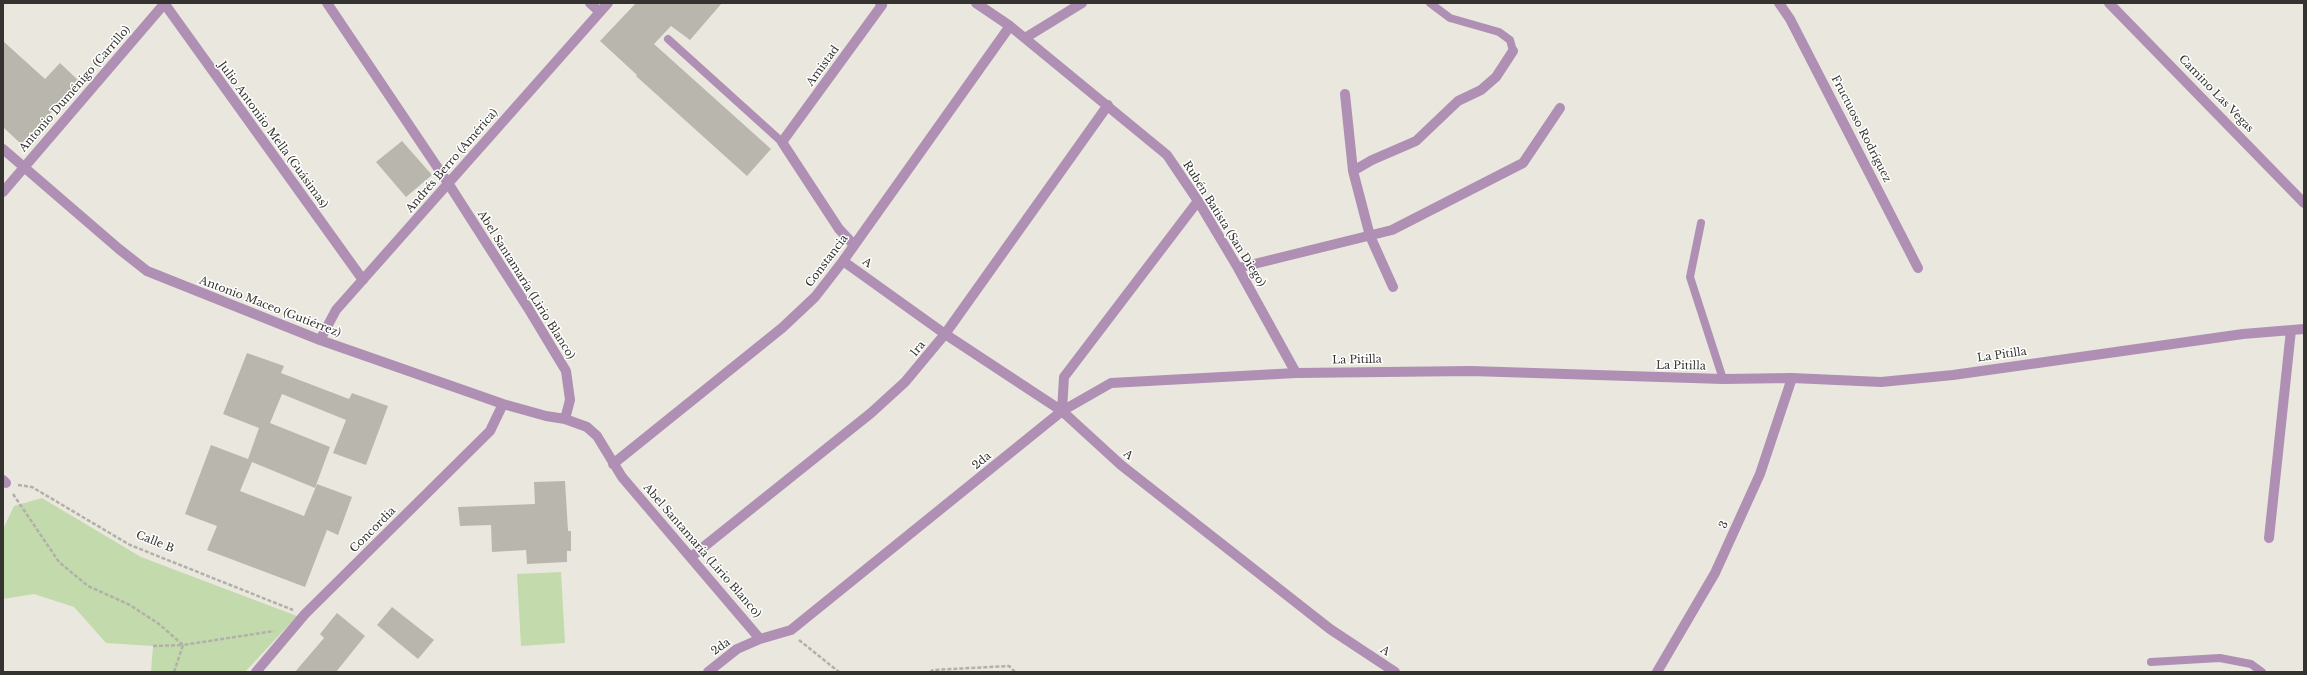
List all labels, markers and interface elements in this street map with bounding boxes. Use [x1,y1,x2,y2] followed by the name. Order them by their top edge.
[17,23,133,155] street label: Antonio Duménigo (Carrillo)
[804,43,842,89] street label: Amistad
[2176,53,2256,135] street label: Camino Las Vegas
[215,59,331,211] street label: Julio Antoniio Mella (Guásimas)
[1828,73,1894,185] street label: Fructuoso Rodríguez
[403,106,501,216] street label: Andrés Berro (América)
[1180,159,1268,289] street label: Rubén Batista (San Diego)
[475,208,577,362] street label: Abel Santamaría (Lirio Blanco)
[803,232,851,290] street label: Constancia
[860,255,874,271] street label: A
[197,274,343,340] street label: Antonio Maceo (Gutiérrez)
[908,339,928,359] street label: 1ra
[1976,345,2028,365] street label: La Pitilla
[1332,353,1382,367] street label: La Pitilla
[1656,359,1706,373] street label: La Pitilla
[1121,447,1135,463] street label: A
[970,449,994,473] street label: 2da
[640,481,764,621] street label: Abel Santamaría (Lirio Blanco)
[347,504,399,556] street label: Concordia
[1717,519,1731,531] street label: 3
[134,528,176,556] street label: Calle B
[709,636,733,658] street label: 2da
[1378,643,1392,659] street label: A

